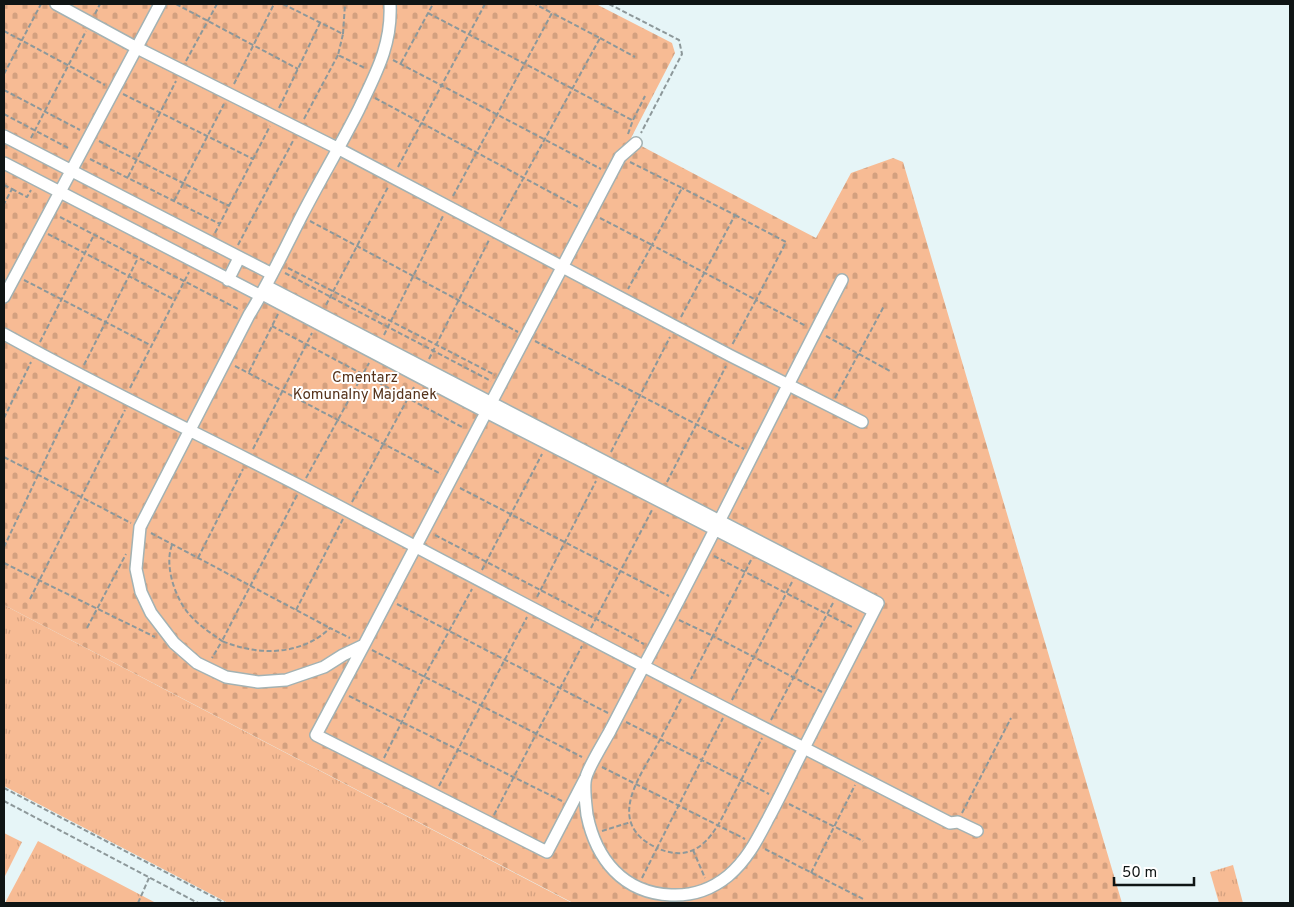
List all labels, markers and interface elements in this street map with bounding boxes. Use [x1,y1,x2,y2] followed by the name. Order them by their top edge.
[293,369,437,405] park label: Cmentarz Komunalny Majdanek
[1114,854,1194,886] scale bar
[1122,864,1157,883] text: 50 m

